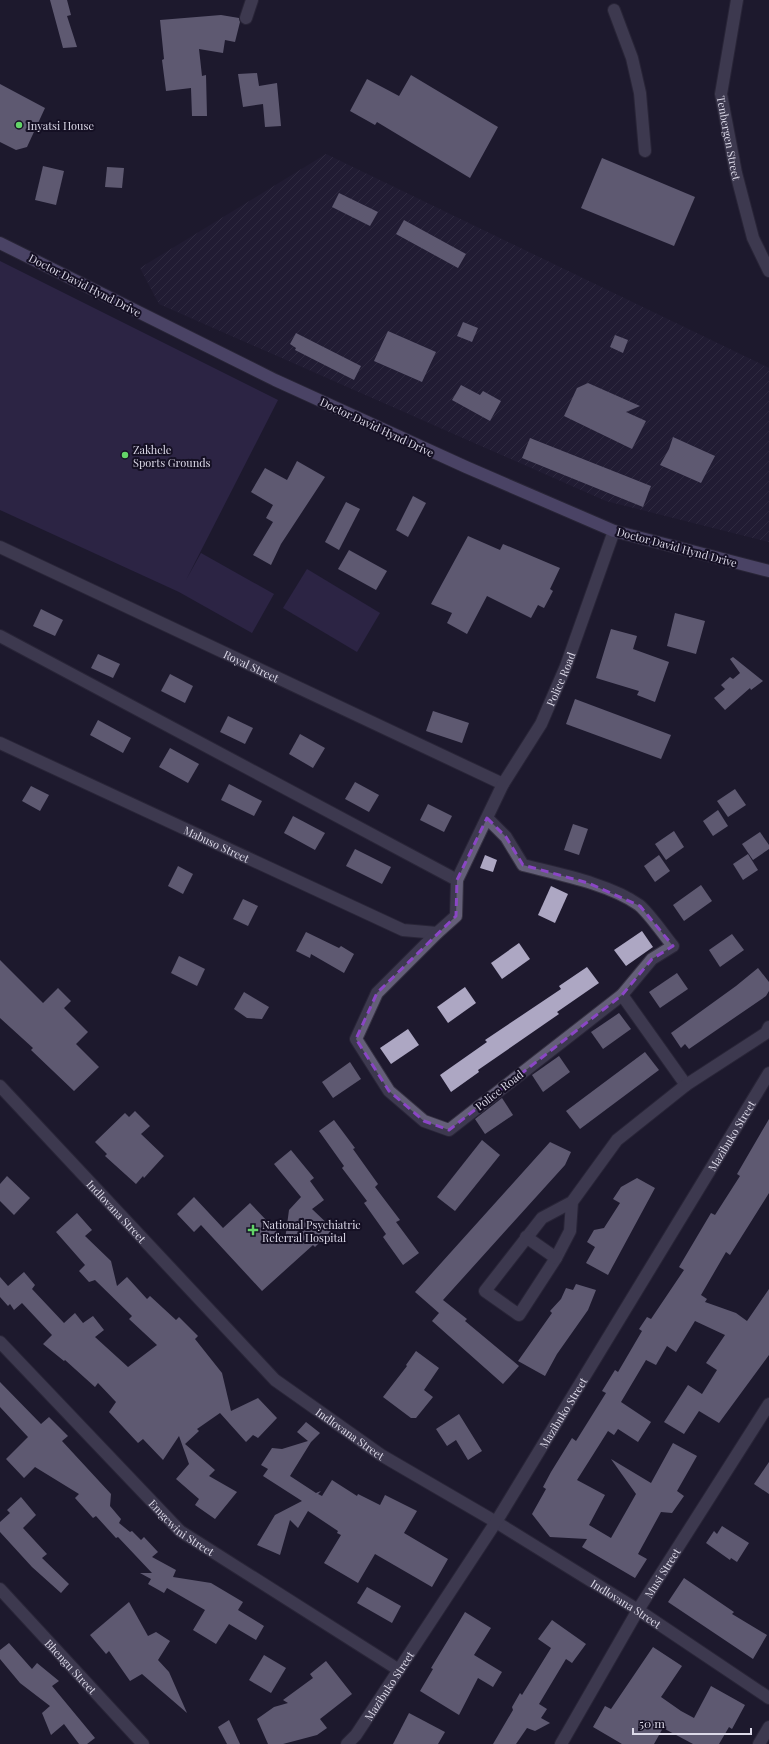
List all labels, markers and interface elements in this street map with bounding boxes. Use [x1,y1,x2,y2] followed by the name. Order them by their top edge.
[714,95,745,182] street label: Tenbergen Street
[27,118,94,133] place label: Inyatsi House
[14,120,24,130] marker: Inyatsi House
[26,250,144,320] street label: Doctor David Hynd Drive
[318,394,437,460] street label: Doctor David Hynd Drive
[133,442,211,470] place label: Zakhele Sports Grounds
[120,450,130,460] marker: Zakhele Sports Grounds
[615,524,739,570] street label: Doctor David Hynd Drive
[221,646,282,685] street label: Royal Street
[542,649,578,708] street label: Police Road
[181,822,252,865] street label: Mabuso Street
[472,1066,527,1114] street label: Police Road
[704,1097,758,1174] street label: Mazibuko Street
[84,1176,150,1246] street label: Indlovana Street
[262,1217,361,1245] place label: National Psychiatric Referral Hospital
[247,1224,259,1236] marker: National Psychiatric Referral Hospital
[535,1374,590,1450] street label: Mazibuko Street
[313,1404,387,1463] street label: Indlovana Street
[146,1496,218,1559] street label: Emgcwini Street
[640,1545,683,1600] street label: Musi Street
[588,1575,665,1631] street label: Indlovana Street
[42,1635,100,1697] street label: Bhengu Street
[360,1648,417,1723] street label: Mazibuko Street
[633,1710,751,1736] scale bar
[639,1715,665,1731] text: 50 m

